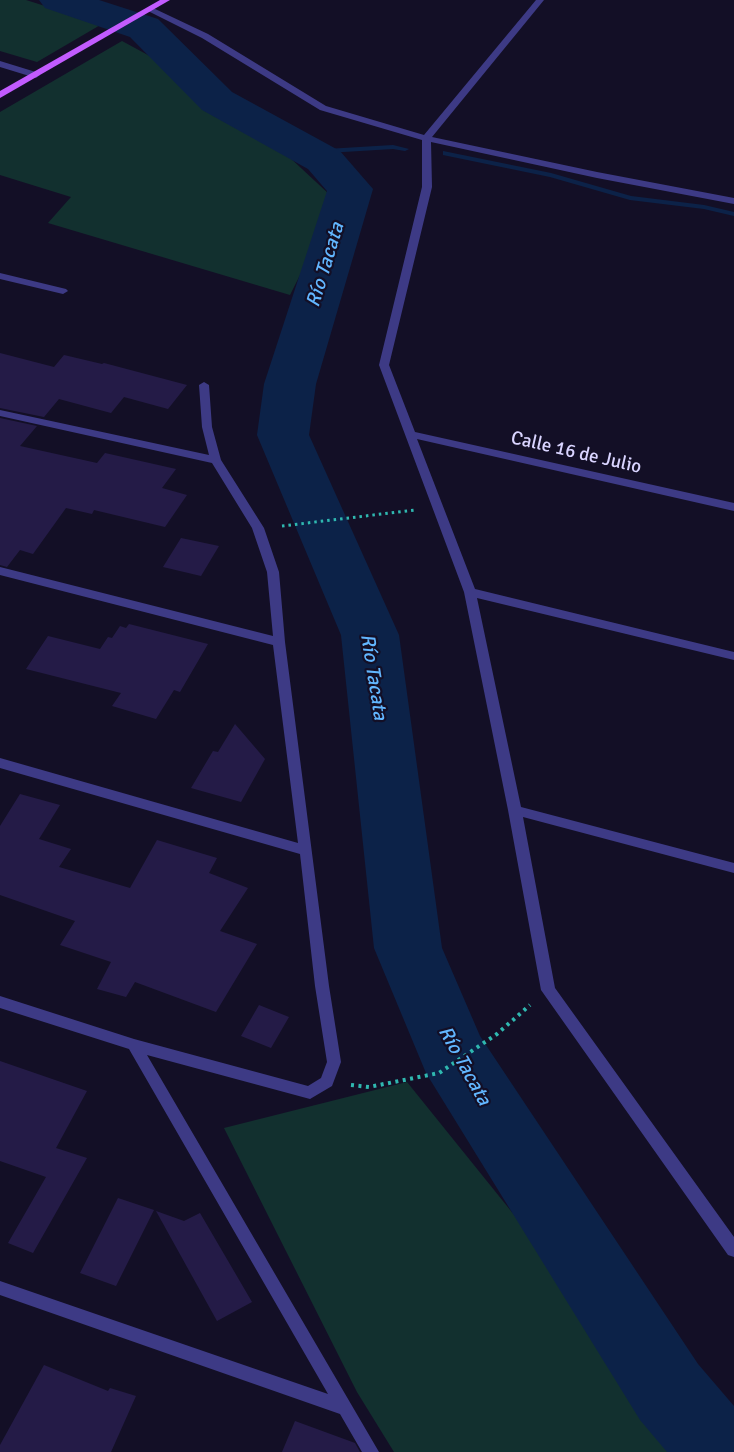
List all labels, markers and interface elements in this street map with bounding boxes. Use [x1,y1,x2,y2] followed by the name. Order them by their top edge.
[302,220,350,310] water label: Río Tacata
[508,427,644,479] street label: Calle 16 de Julio
[354,632,392,722] water label: Río Tacata
[432,1022,496,1110] water label: Río Tacata

